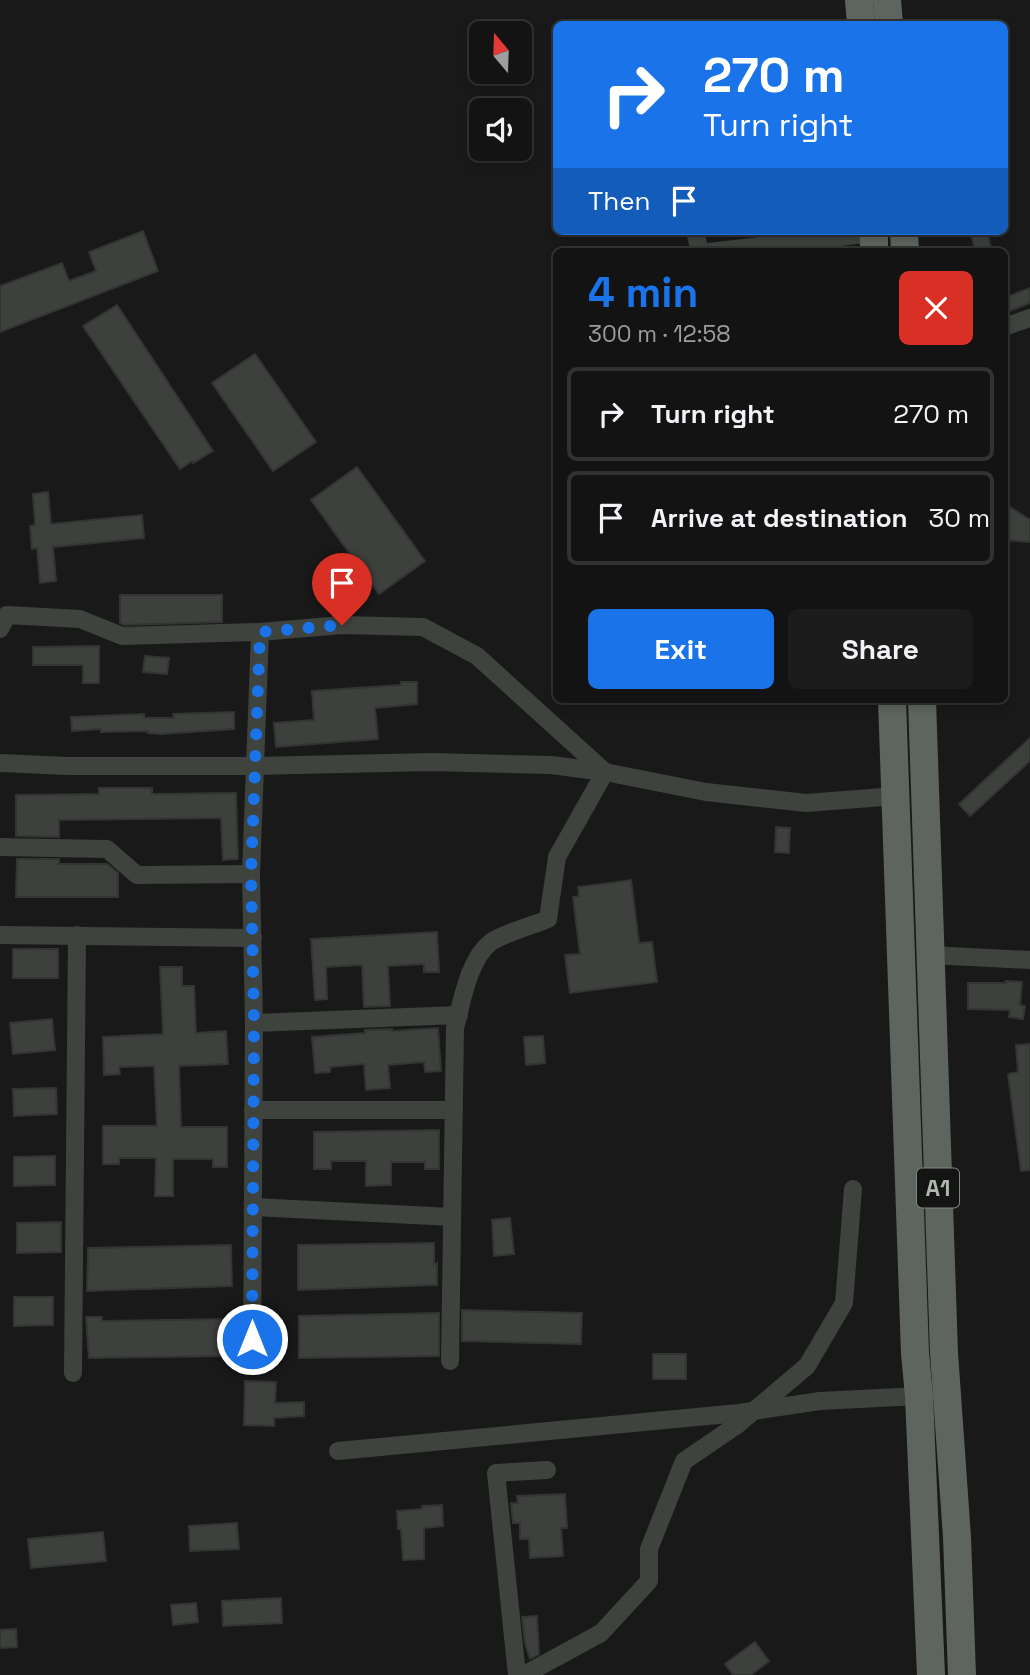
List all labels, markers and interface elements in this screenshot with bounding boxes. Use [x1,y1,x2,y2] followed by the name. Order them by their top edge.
[469,21,532,84] north arrow
[469,21,532,161] map controls
[703,44,845,106] text: 270 m
[588,49,679,140] icon: right
[469,98,532,161] button: sound
[703,105,853,145] text: Turn right
[665,182,703,220] icon: arrive
[588,184,651,218] text: Then
[588,266,698,319] text: 4 min
[899,271,973,345] button: close
[588,319,731,349] text: 300 m · 12:58
[592,395,630,433] icon: right
[651,397,775,431] text: Turn right
[893,397,969,431] text: 270 m
[592,499,630,537] icon: arrive
[651,501,908,535] text: Arrive at destination
[929,501,990,535] text: 30 m
[312,553,372,625] pin
[323,564,361,602] icon: arrive
[588,609,774,689] button: Exit
[788,609,973,689] button: Share
[917,1168,959,1208] road number: A1
[215,1302,289,1376] position arrow

